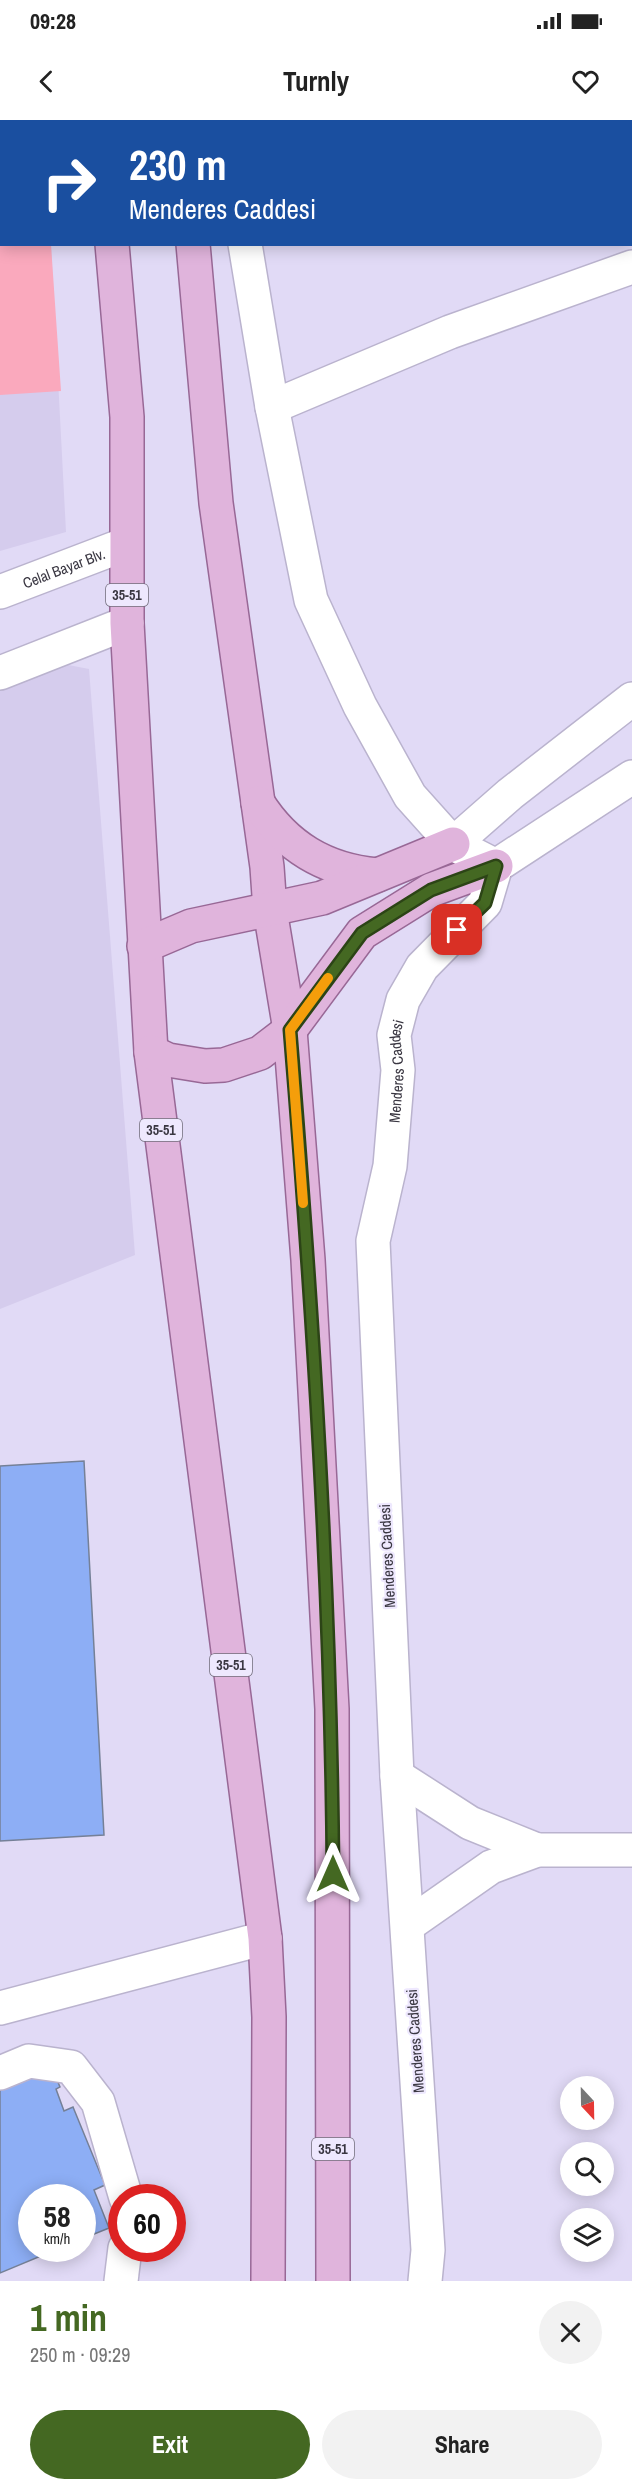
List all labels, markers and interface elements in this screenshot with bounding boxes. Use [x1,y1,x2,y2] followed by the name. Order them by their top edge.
[30,6,76,36] text: 09:28
[283,63,349,99] text: Turnly
[30,65,63,98] icon: back
[569,65,602,98] icon: heart
[129,137,227,193] text: 230 m
[30,144,108,222] icon: right
[129,191,316,227] text: Menderes Caddesi
[19,543,108,593] street label: Celal Bayar Blv.
[106,584,148,606] road number: 35-51
[431,904,482,955] pin
[440,913,473,946] icon: arrive
[383,1017,409,1124] street label: Menderes Caddesi
[140,1119,182,1141] road number: 35-51
[374,1504,400,1608] street label: Menderes Caddesi
[210,1654,252,1676] road number: 35-51
[301,1842,365,1906] position arrow
[401,1988,429,2094] street label: Menderes Caddesi
[560,2076,614,2130] north arrow
[560,2076,614,2262] map controls
[312,2138,354,2160] road number: 35-51
[560,2142,614,2196] button: search
[108,2184,186,2262] speed limit sign: 60
[43,2196,71,2236] text: 58
[560,2208,614,2262] button: layers
[44,2228,70,2249] text: km/h
[30,2294,107,2342] text: 1 min
[539,2301,602,2364] button: close
[30,2341,130,2368] text: 250 m · 09:29
[30,2410,310,2479] button: Exit
[322,2410,602,2479] button: Share

